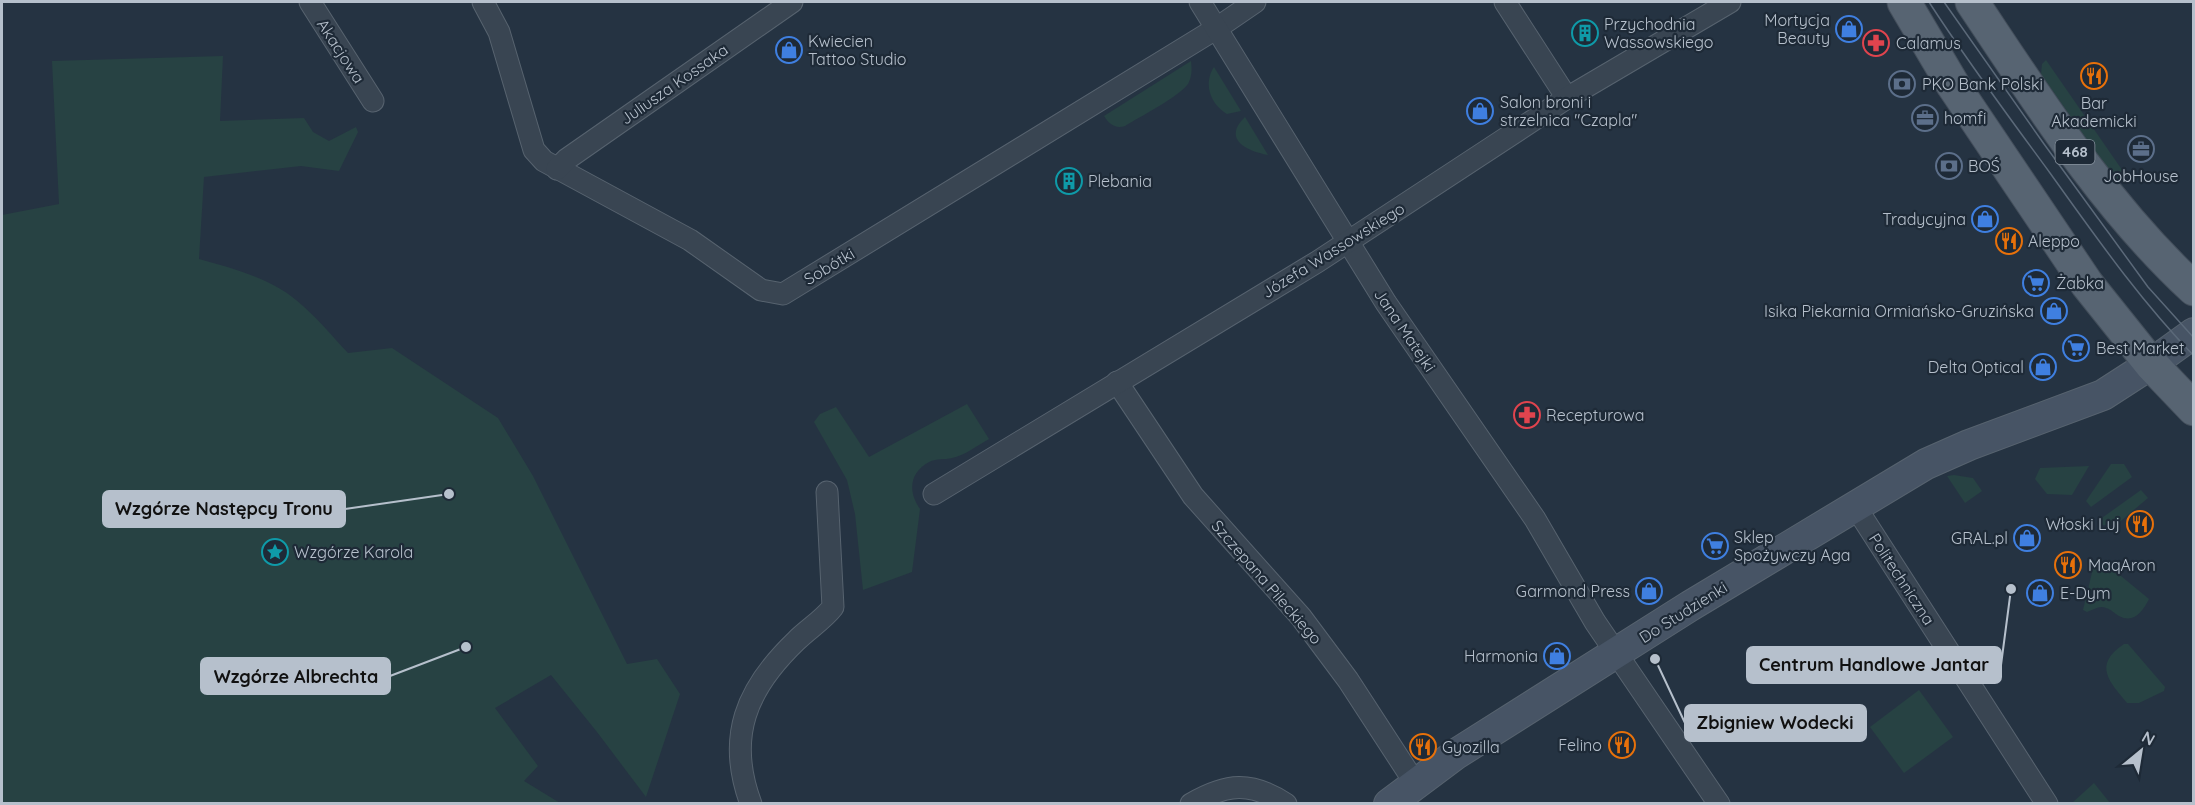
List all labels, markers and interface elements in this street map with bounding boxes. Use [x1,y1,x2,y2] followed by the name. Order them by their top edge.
[1764,10,1830,48] place label: Mortycja Beauty
[1604,14,1713,52] place label: Przychodnia Wassowskiego
[1834,14,1864,44] shop icon: Mortycja Beauty
[313,15,369,87] street label: Akacjowa
[1570,18,1600,48] building icon: Przychodnia Wassowskiego
[1861,28,1891,58] pharmacy icon: Calamus
[808,31,907,69] place label: Kwiecien Tattoo Studio
[1896,33,1961,53] place label: Calamus
[774,35,804,65] shop icon: Kwiecien Tattoo Studio
[616,39,732,129] street label: Juliusza Kossaka
[2079,61,2109,91] restaurant icon: Bar Akademicki
[1887,69,1917,99] bank icon: PKO Bank Polski
[1922,74,2043,94] place label: PKO Bank Polski
[1500,92,1637,130] place label: Salon broni i strzelnica "Czapla"
[2051,93,2137,131] place label: Bar Akademicki
[1465,96,1495,126] shop icon: Salon broni i strzelnica "Czapla"
[1910,103,1940,133] office icon: homfi
[1944,108,1987,128] place label: homfi
[2126,134,2156,164] office icon: JobHouse
[2056,140,2094,164] road number: 468
[1934,151,1964,181] bank icon: BOŚ
[1968,156,2000,176] place label: BOŚ
[1054,166,1084,196] building icon: Plebania
[2103,166,2179,186] place label: JobHouse
[1088,171,1152,191] place label: Plebania
[1258,198,1408,302] street label: Józefa Wassowskiego
[1970,204,2000,234] shop icon: Tradycyjna
[1882,209,1966,229] place label: Tradycyjna
[1994,226,2024,256] restaurant icon: Aleppo
[2028,231,2080,251] place label: Aleppo
[800,243,858,289] street label: Sobótki
[2021,268,2051,298] supermarket icon: Żabka
[2056,273,2104,293] place label: Żabka
[1370,285,1440,375] street label: Jana Matejki
[2039,296,2069,326] shop icon: Isika Piekarnia Ormiańsko-Gruzińska
[1764,301,2034,321] place label: Isika Piekarnia Ormiańsko-Gruzińska
[2061,333,2091,363] supermarket icon: Best Market
[2096,338,2185,358] place label: Best Market
[2028,352,2058,382] shop icon: Delta Optical
[1928,357,2024,377] place label: Delta Optical
[1512,400,1542,430] pharmacy icon: Recepturowa
[1546,405,1645,425] place label: Recepturowa
[103,491,345,527] callout: Wzgórze Następcy Tronu
[115,497,333,520] text: Wzgórze Następcy Tronu
[2125,509,2155,539] restaurant icon: Włoski Luj
[2045,514,2120,534] place label: Włoski Luj
[1208,516,1326,648] street label: Szczepana Pileckiego
[2012,523,2042,553] shop icon: GRAL.pl
[1734,527,1851,565] place label: Sklep Spożywczy Aga
[1951,528,2008,548] place label: GRAL.pl
[1865,529,1939,629] street label: Politechniczna
[1700,531,1730,561] supermarket icon: Sklep Spożywczy Aga
[260,537,290,567] place icon: Wzgórze Karola
[294,542,413,562] place label: Wzgórze Karola
[2053,550,2083,580] restaurant icon: MaqAron
[2088,555,2156,575] place label: MaqAron
[1634,576,1664,606] shop icon: Garmond Press
[1635,577,1731,647] street label: Do Studzienki
[2025,578,2055,608] shop icon: E-Dym
[1516,581,1630,601] place label: Garmond Press
[2060,583,2111,603] place label: E-Dym
[1542,641,1572,671] shop icon: Harmonia
[1464,646,1538,666] place label: Harmonia
[1747,647,2001,683] callout: Centrum Handlowe Jantar
[1759,653,1989,676] text: Centrum Handlowe Jantar
[201,658,390,694] callout: Wzgórze Albrechta
[214,665,378,688] text: Wzgórze Albrechta
[1685,705,1866,741] callout: Zbigniew Wodecki
[1697,711,1853,734] text: Zbigniew Wodecki
[2111,721,2171,781] north arrow
[2138,726,2159,750] text: N
[1607,730,1637,760] restaurant icon: Felino
[1408,732,1438,762] restaurant icon: Gyozilla
[1558,735,1602,755] place label: Felino
[1442,737,1500,757] place label: Gyozilla

